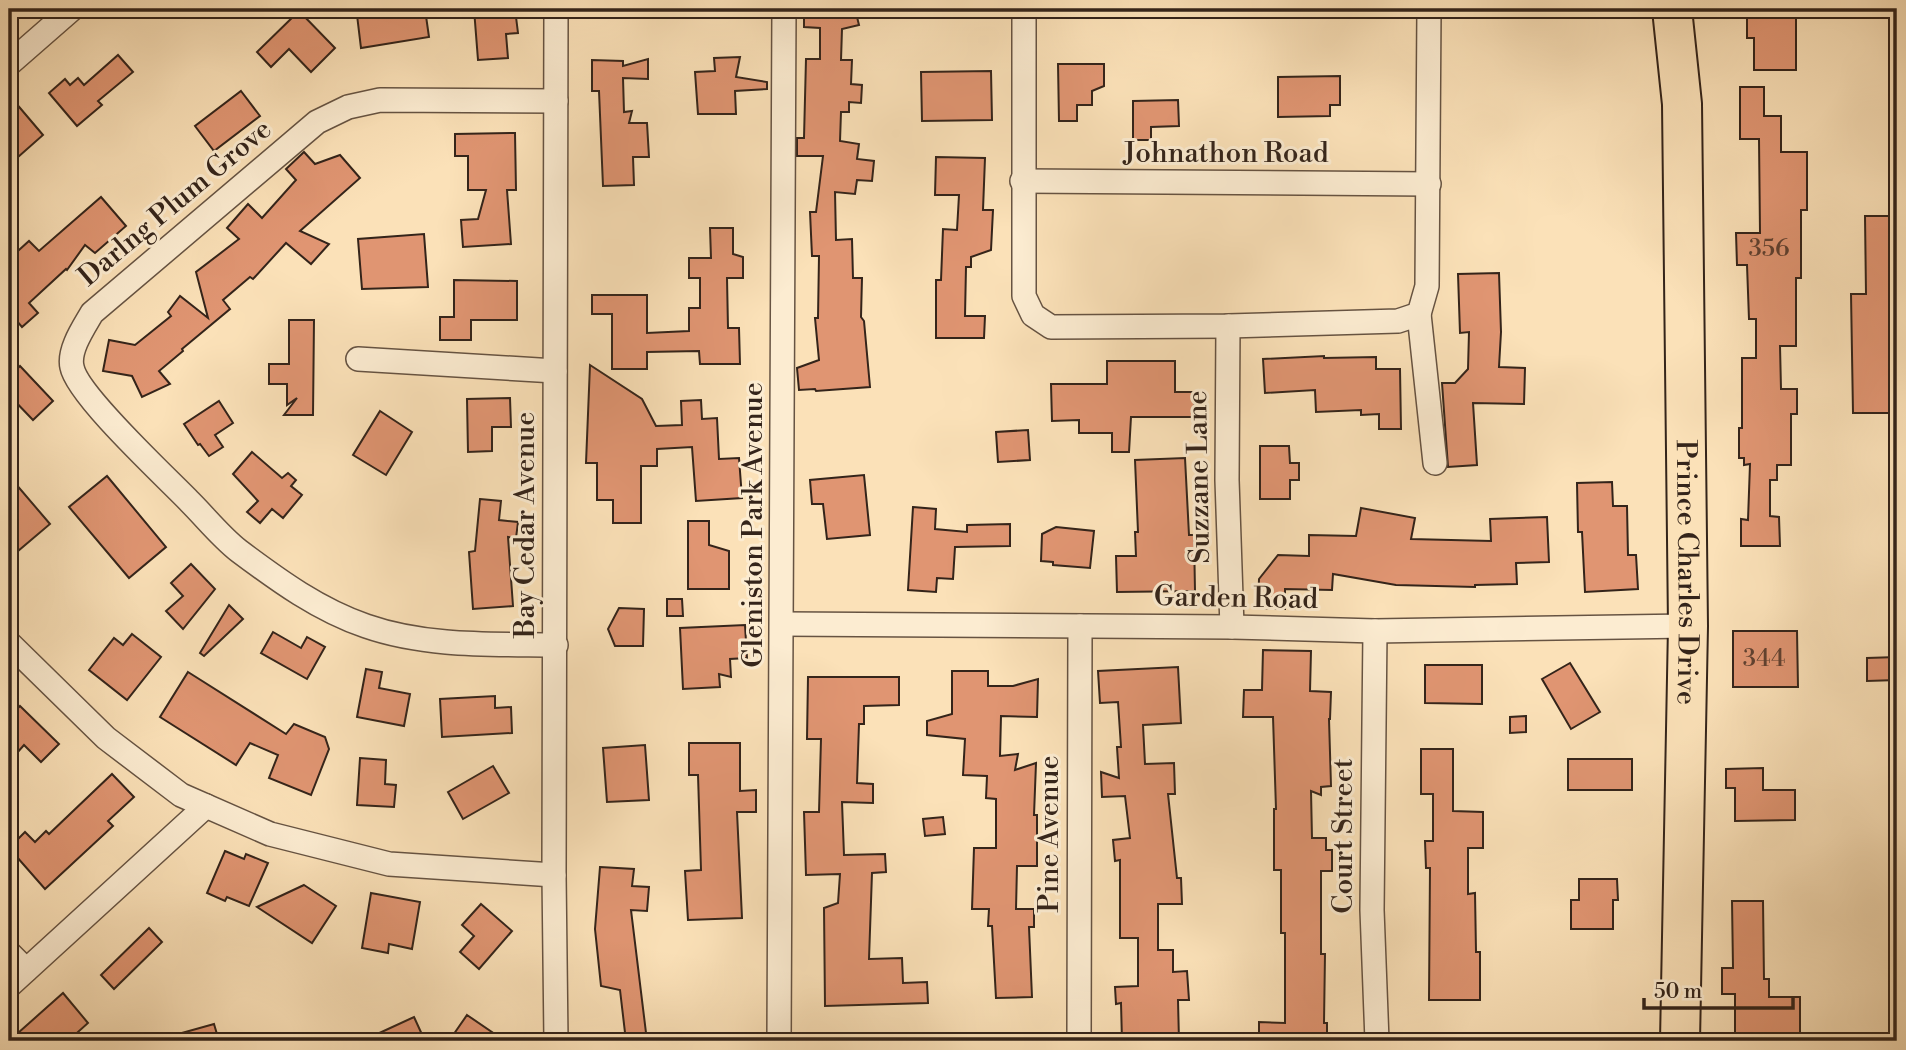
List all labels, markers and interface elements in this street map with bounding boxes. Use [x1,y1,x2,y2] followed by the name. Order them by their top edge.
[71,112,279,294] street label: Darlng Plum Grove
[1122,136,1329,171] street label: Johnathon Road
[1748,234,1790,264] house number: 356
[736,382,771,668] street label: Gleniston Park Avenue
[1180,390,1218,564] street label: Suzzane Lane
[508,412,543,639] street label: Bay Cedar Avenue
[1668,440,1706,705] street label: Prince Charles Drive
[1154,579,1318,617] street label: Garden Road
[1743,644,1785,674] house number: 344
[1032,755,1067,913] street label: Pine Avenue
[1326,758,1361,914] street label: Court Street
[1644,966,1792,1010] scale bar
[1654,979,1702,1005] text: 50 m

